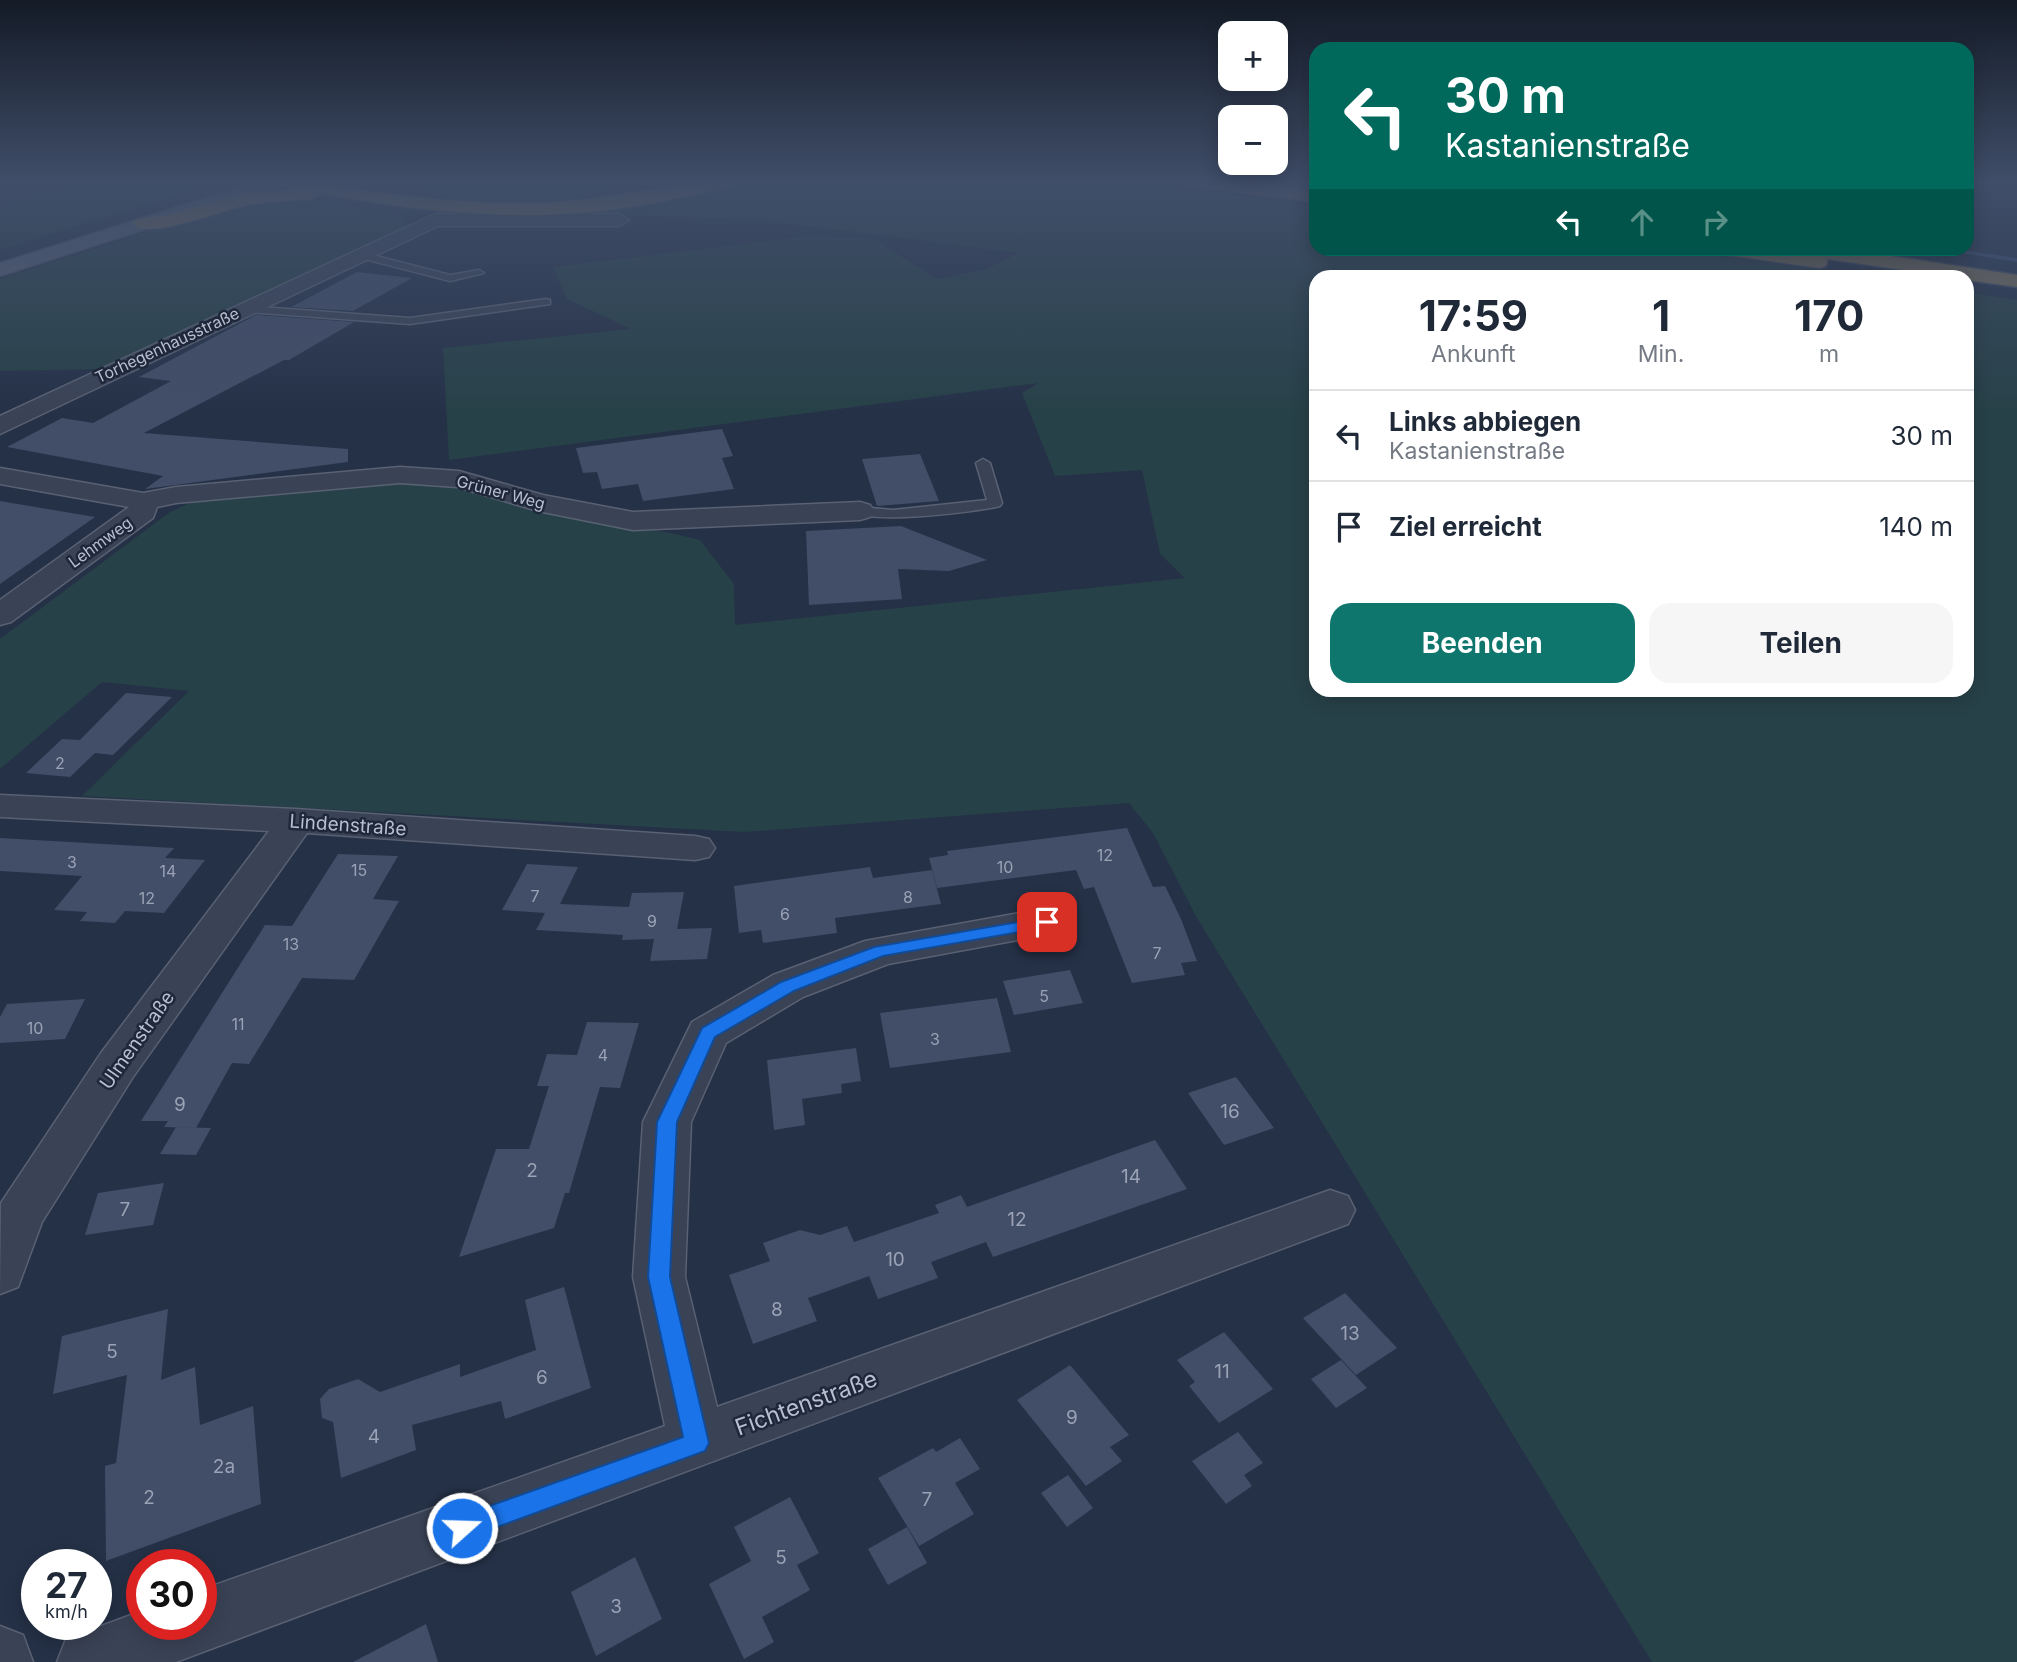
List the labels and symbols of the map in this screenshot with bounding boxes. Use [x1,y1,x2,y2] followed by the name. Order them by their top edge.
[92,303,242,387] street label: Torhegenhausstraße
[455,471,547,513] street label: Grüner Weg
[64,512,136,572] street label: Lehmweg
[55,753,65,773] house number: 2
[289,809,407,841] street label: Lindenstraße
[1097,845,1113,865] house number: 12
[67,852,77,872] house number: 3
[997,857,1013,877] house number: 10
[351,860,367,880] house number: 15
[160,861,176,881] house number: 14
[530,886,540,906] house number: 7
[903,887,913,907] house number: 8
[139,888,155,908] house number: 12
[1017,892,1077,952] pin
[780,904,790,924] house number: 6
[647,911,657,931] house number: 9
[283,934,299,954] house number: 13
[1152,943,1162,963] house number: 7
[95,986,179,1094] street label: Ulmenstraße
[1039,986,1049,1006] house number: 5
[231,1014,245,1034] house number: 11
[27,1018,43,1038] house number: 10
[930,1029,940,1049] house number: 3
[598,1045,608,1065] house number: 4
[174,1093,186,1116] house number: 9
[1220,1100,1240,1123] house number: 16
[526,1159,538,1182] house number: 2
[1121,1165,1141,1188] house number: 14
[120,1198,130,1221] house number: 7
[1007,1208,1027,1231] house number: 12
[885,1248,905,1271] house number: 10
[771,1298,783,1321] house number: 8
[1340,1322,1360,1345] house number: 13
[106,1340,118,1363] house number: 5
[1214,1360,1230,1383] house number: 11
[731,1364,881,1442] street label: Fichtenstraße
[536,1366,548,1389] house number: 6
[1066,1406,1078,1429] house number: 9
[368,1425,380,1448] house number: 4
[213,1455,235,1478] house number: 2a
[143,1486,155,1509] house number: 2
[922,1488,932,1511] house number: 7
[425,1491,499,1565] position arrow
[775,1546,787,1569] house number: 5
[126,1549,217,1640] speed limit sign: 30
[610,1595,622,1618] house number: 3

